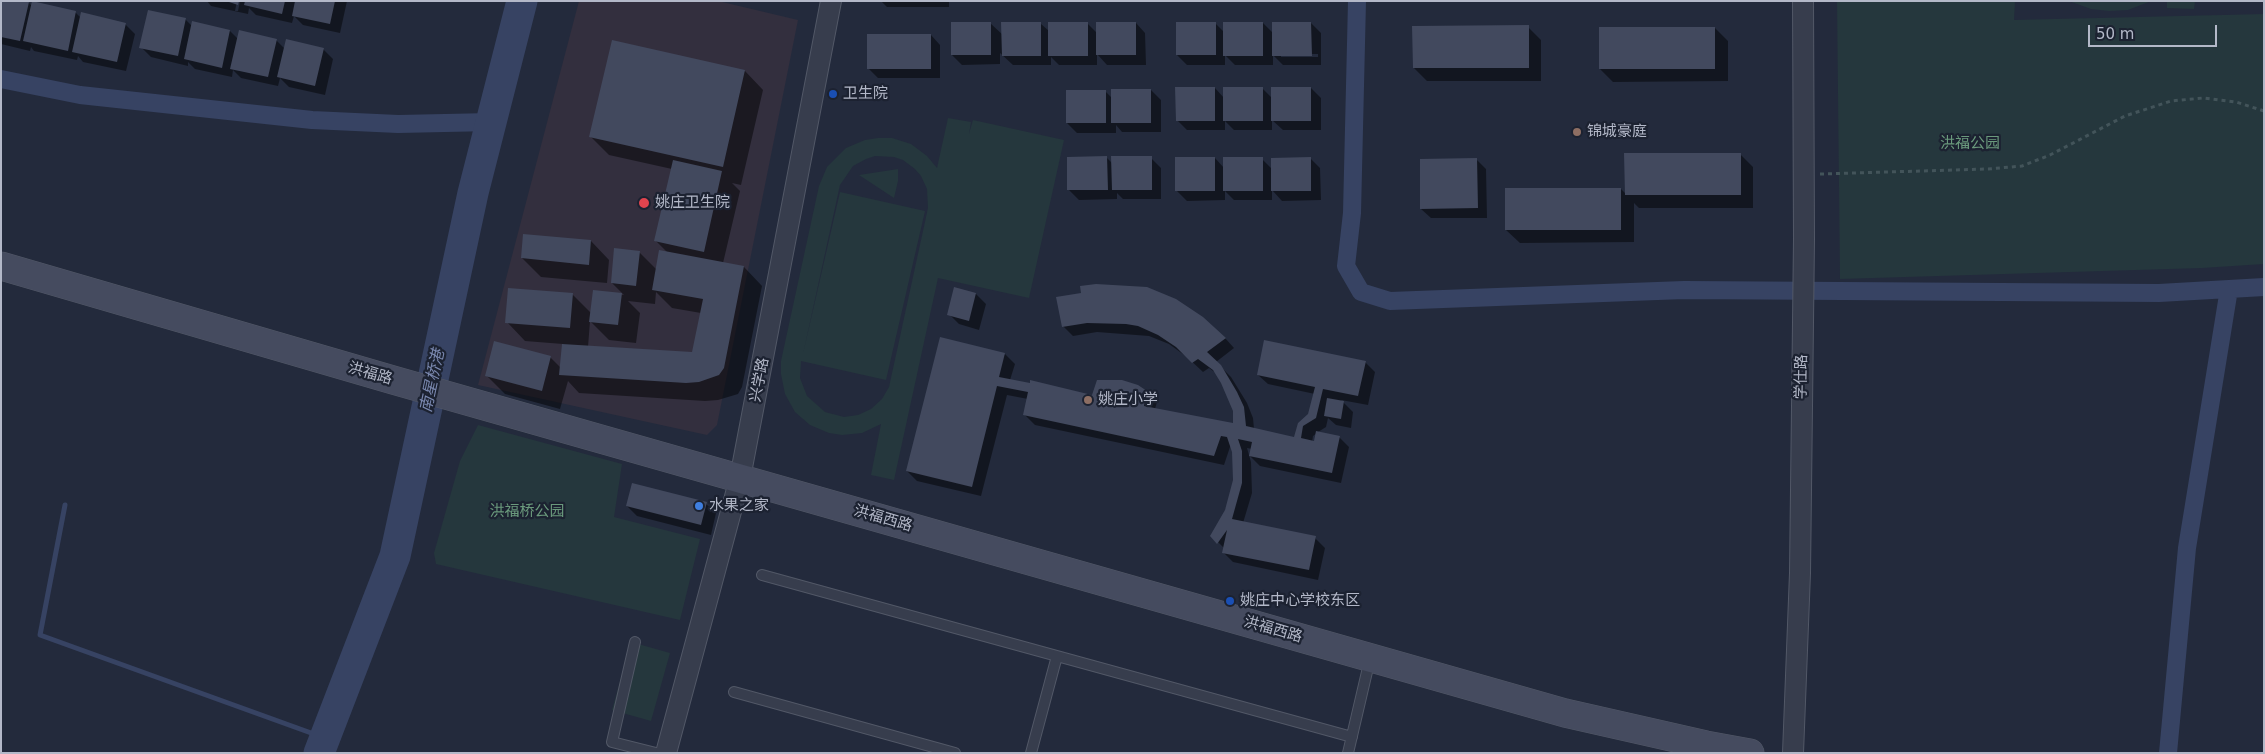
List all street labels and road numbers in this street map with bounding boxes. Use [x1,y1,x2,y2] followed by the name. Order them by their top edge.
[1793,354,1811,400] street label: 学仕路
[747,356,773,404] street label: 兴学路
[346,359,394,389] street label: 洪福路
[852,502,914,536] street label: 洪福西路
[1242,613,1304,647] street label: 洪福西路

